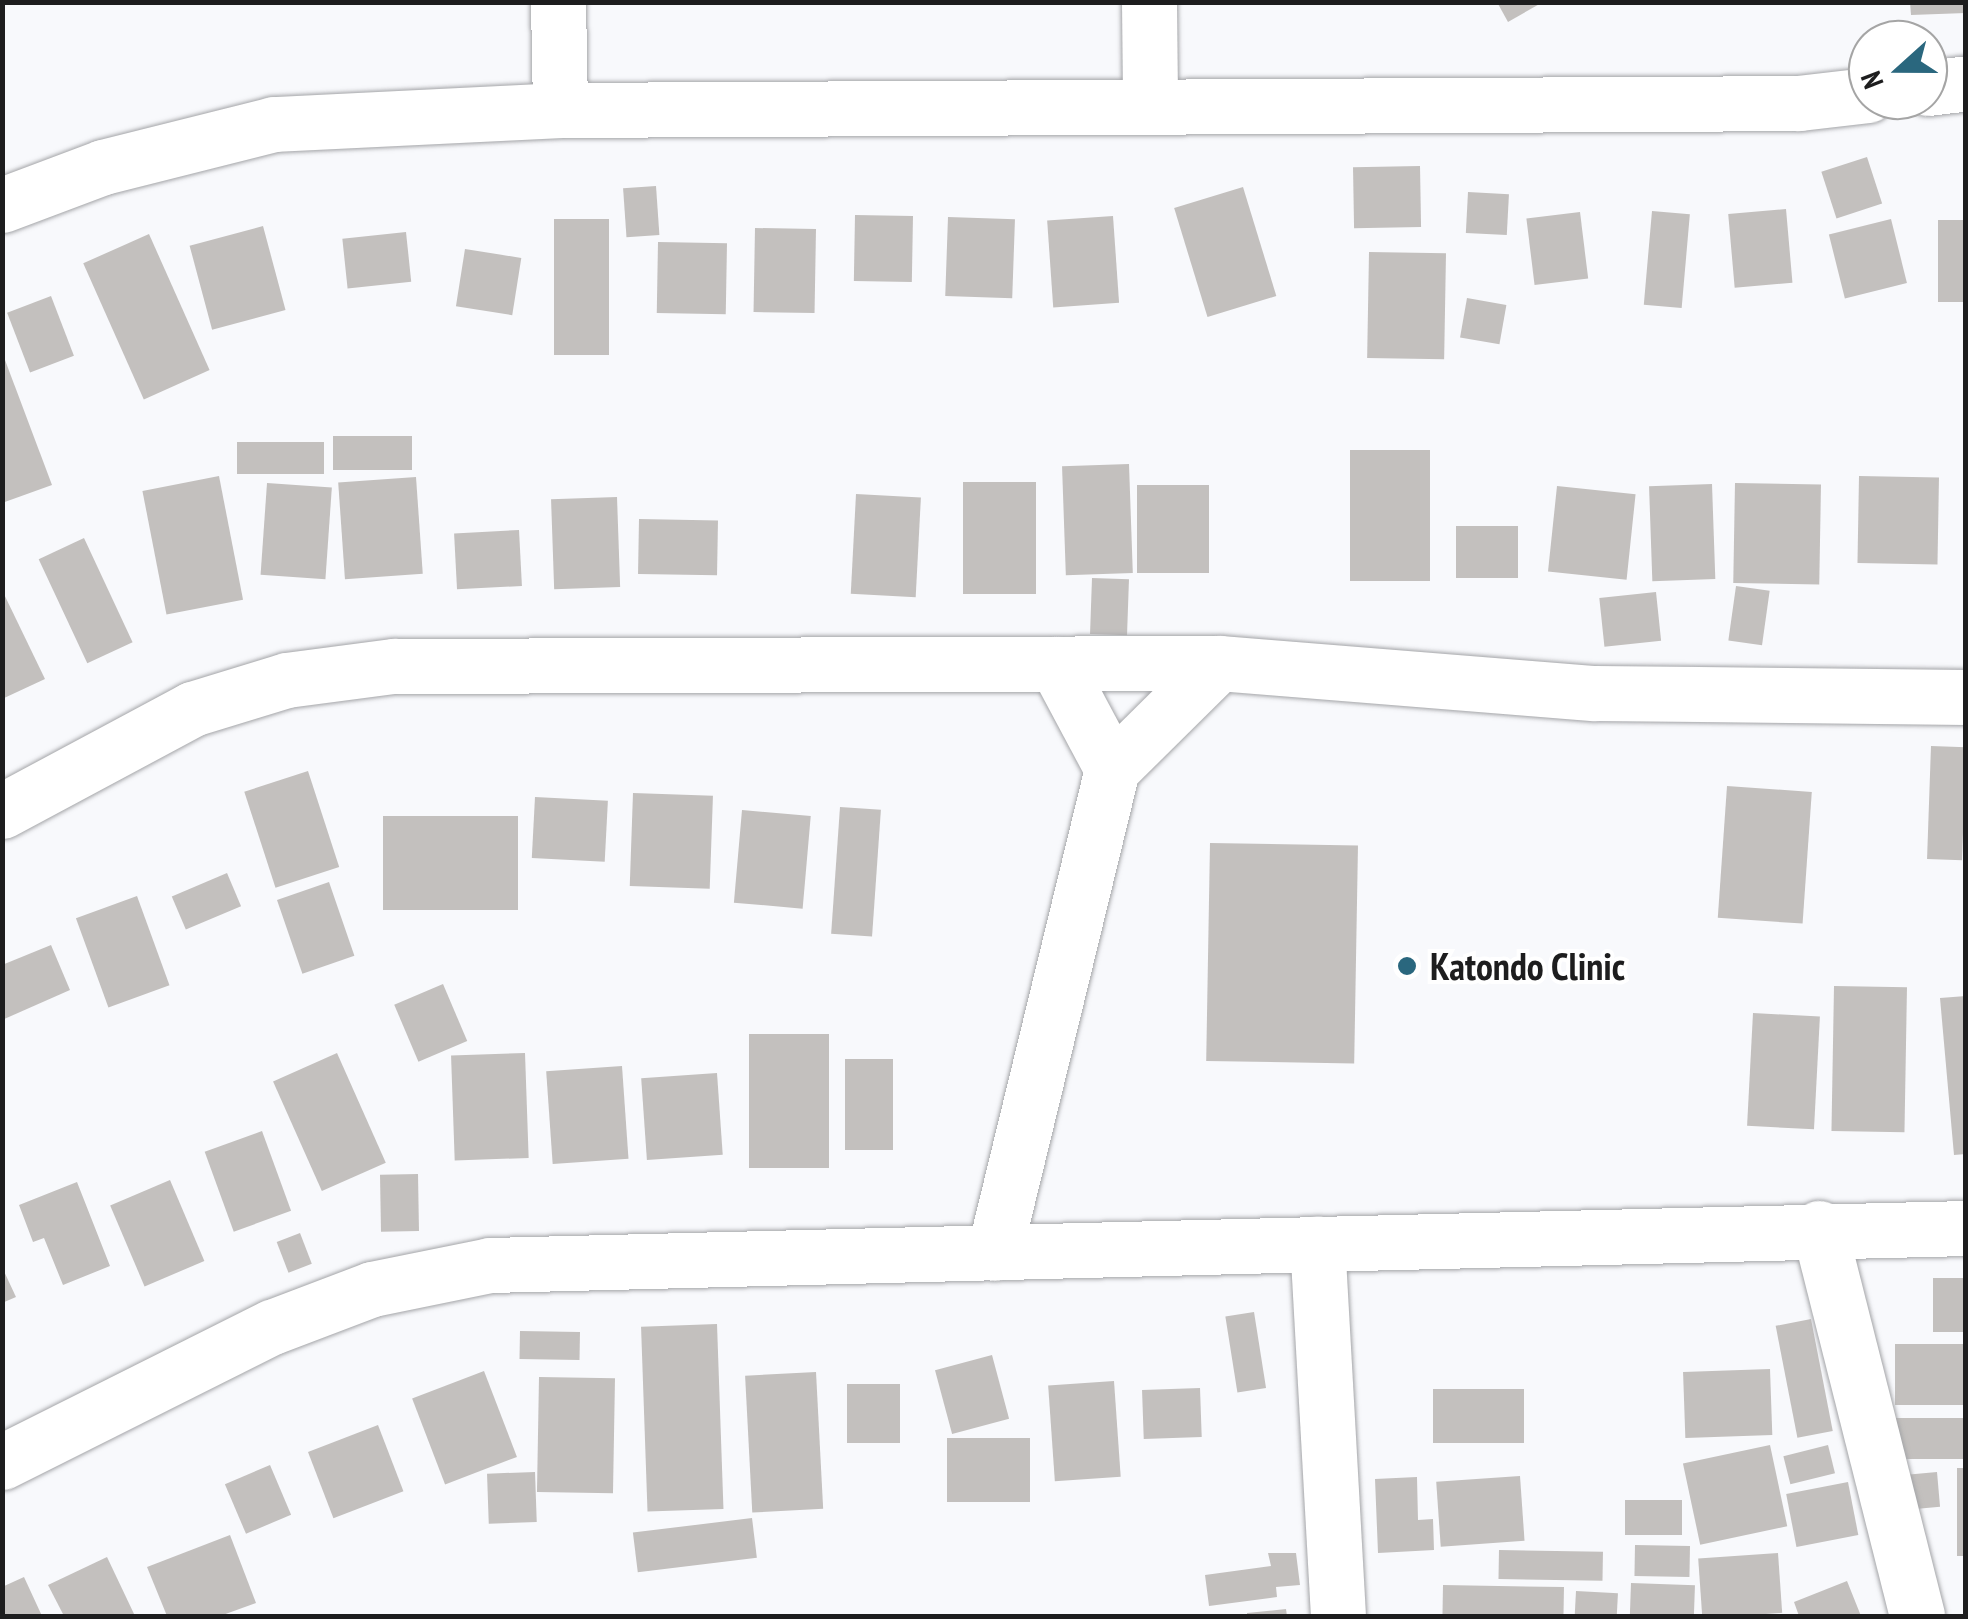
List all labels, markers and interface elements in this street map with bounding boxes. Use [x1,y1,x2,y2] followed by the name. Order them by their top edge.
[1848,20,1948,120] north arrow
[1851,67,1891,94] text: N
[1430,943,1626,989] place label: Katondo Clinic
[1394,953,1420,979] marker: Katondo Clinic

